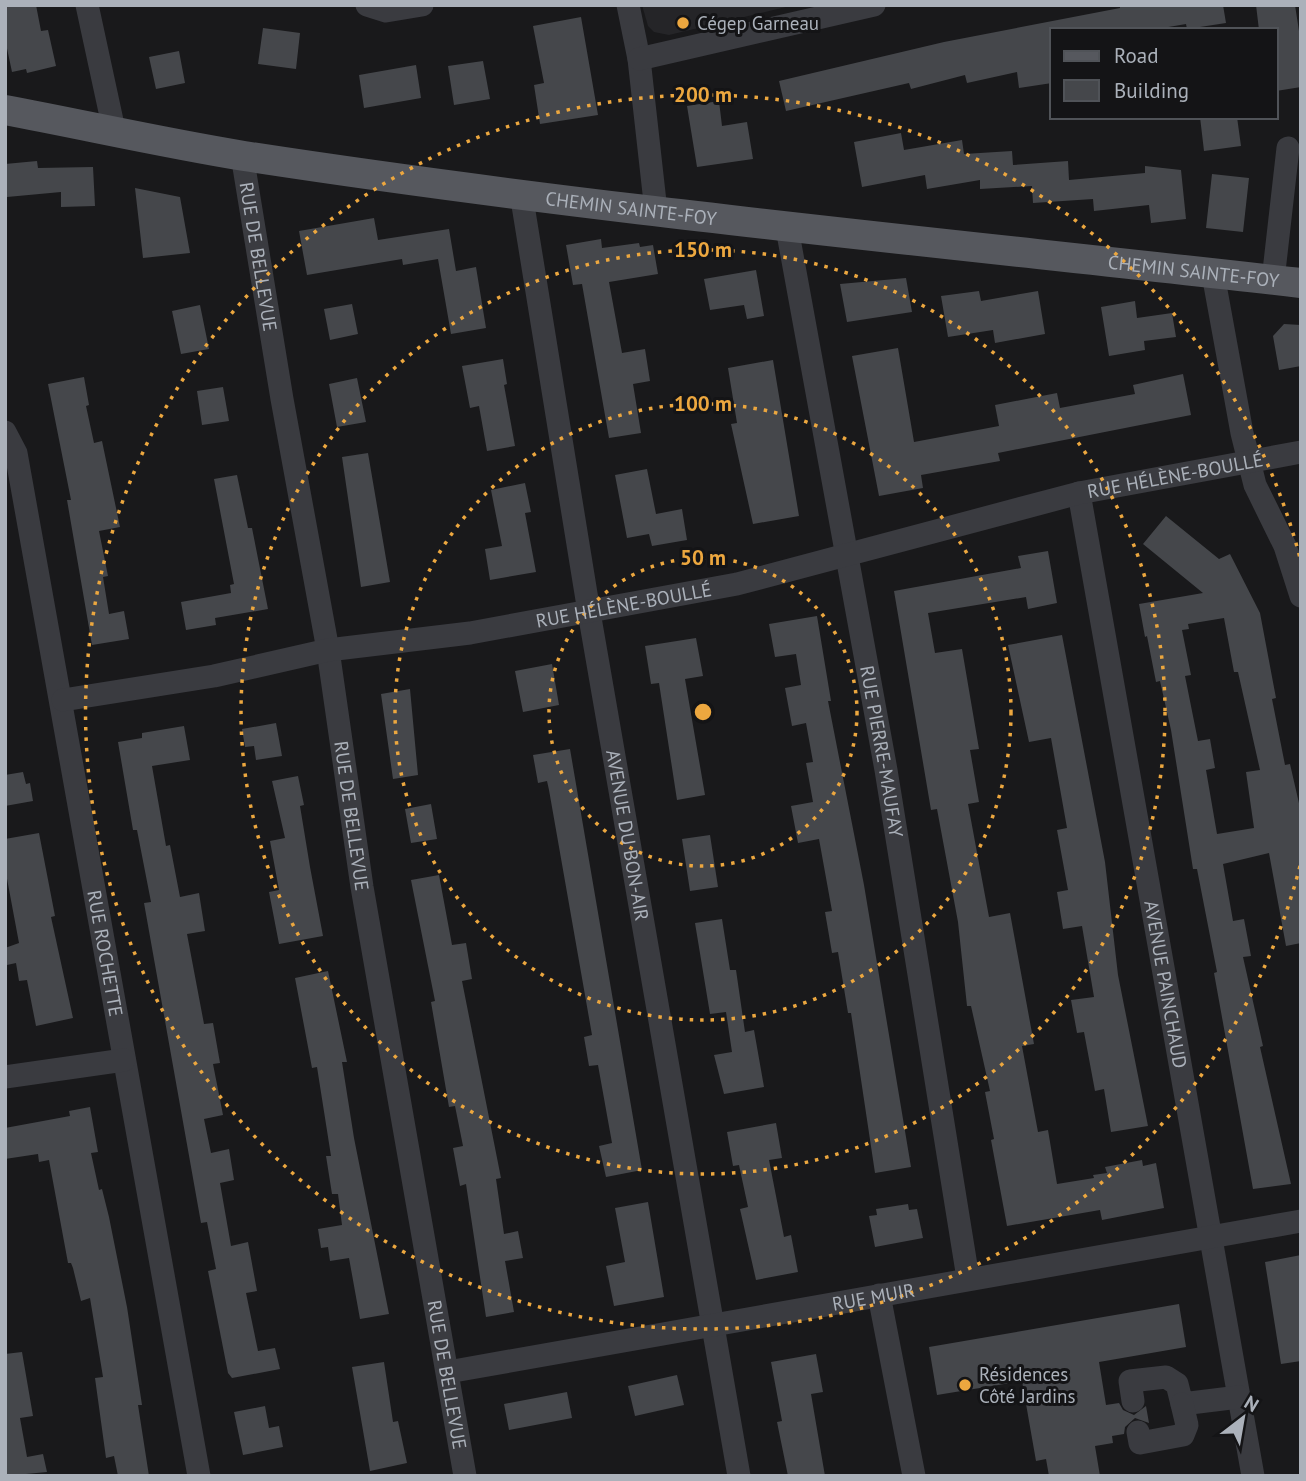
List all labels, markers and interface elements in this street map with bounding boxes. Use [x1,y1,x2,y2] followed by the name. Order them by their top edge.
[697,11,819,35] place label: Cégep Garneau
[675,15,691,31] marker: Cégep Garneau
[1050,28,1278,119] legend
[1114,42,1158,69] text: Road
[1114,77,1189,104] text: Building
[674,81,732,108] text: 200 m
[235,180,283,333] street label: RUE DE BELLEVUE
[544,186,718,230] street label: CHEMIN SAINTE-FOY
[674,236,732,263] text: 150 m
[1107,250,1281,292] street label: CHEMIN SAINTE-FOY
[674,390,732,417] text: 100 m
[1085,447,1265,503] street label: RUE HÉLÈNE-BOULLÉ
[680,544,726,571] text: 50 m
[534,577,713,633] street label: RUE HÉLÈNE-BOULLÉ
[855,664,909,839] street label: RUE PIERRE-MAUFAY
[691,700,715,724] centre of rings
[329,739,374,892] street label: RUE DE BELLEVUE
[601,748,654,923] street label: AVENUE DU BON-AIR
[82,888,129,1018] street label: RUE ROCHETTE
[1139,898,1193,1070] street label: AVENUE PAINCHAUD
[830,1278,916,1316] street label: RUE MUIR
[422,1298,472,1451] street label: RUE DE BELLEVUE
[979,1362,1075,1408] place label: Résidences Côté Jardins
[957,1377,973,1393] marker: Résidences Côté Jardins
[1208,1383,1278,1453] north arrow
[1240,1390,1263,1417] text: N

